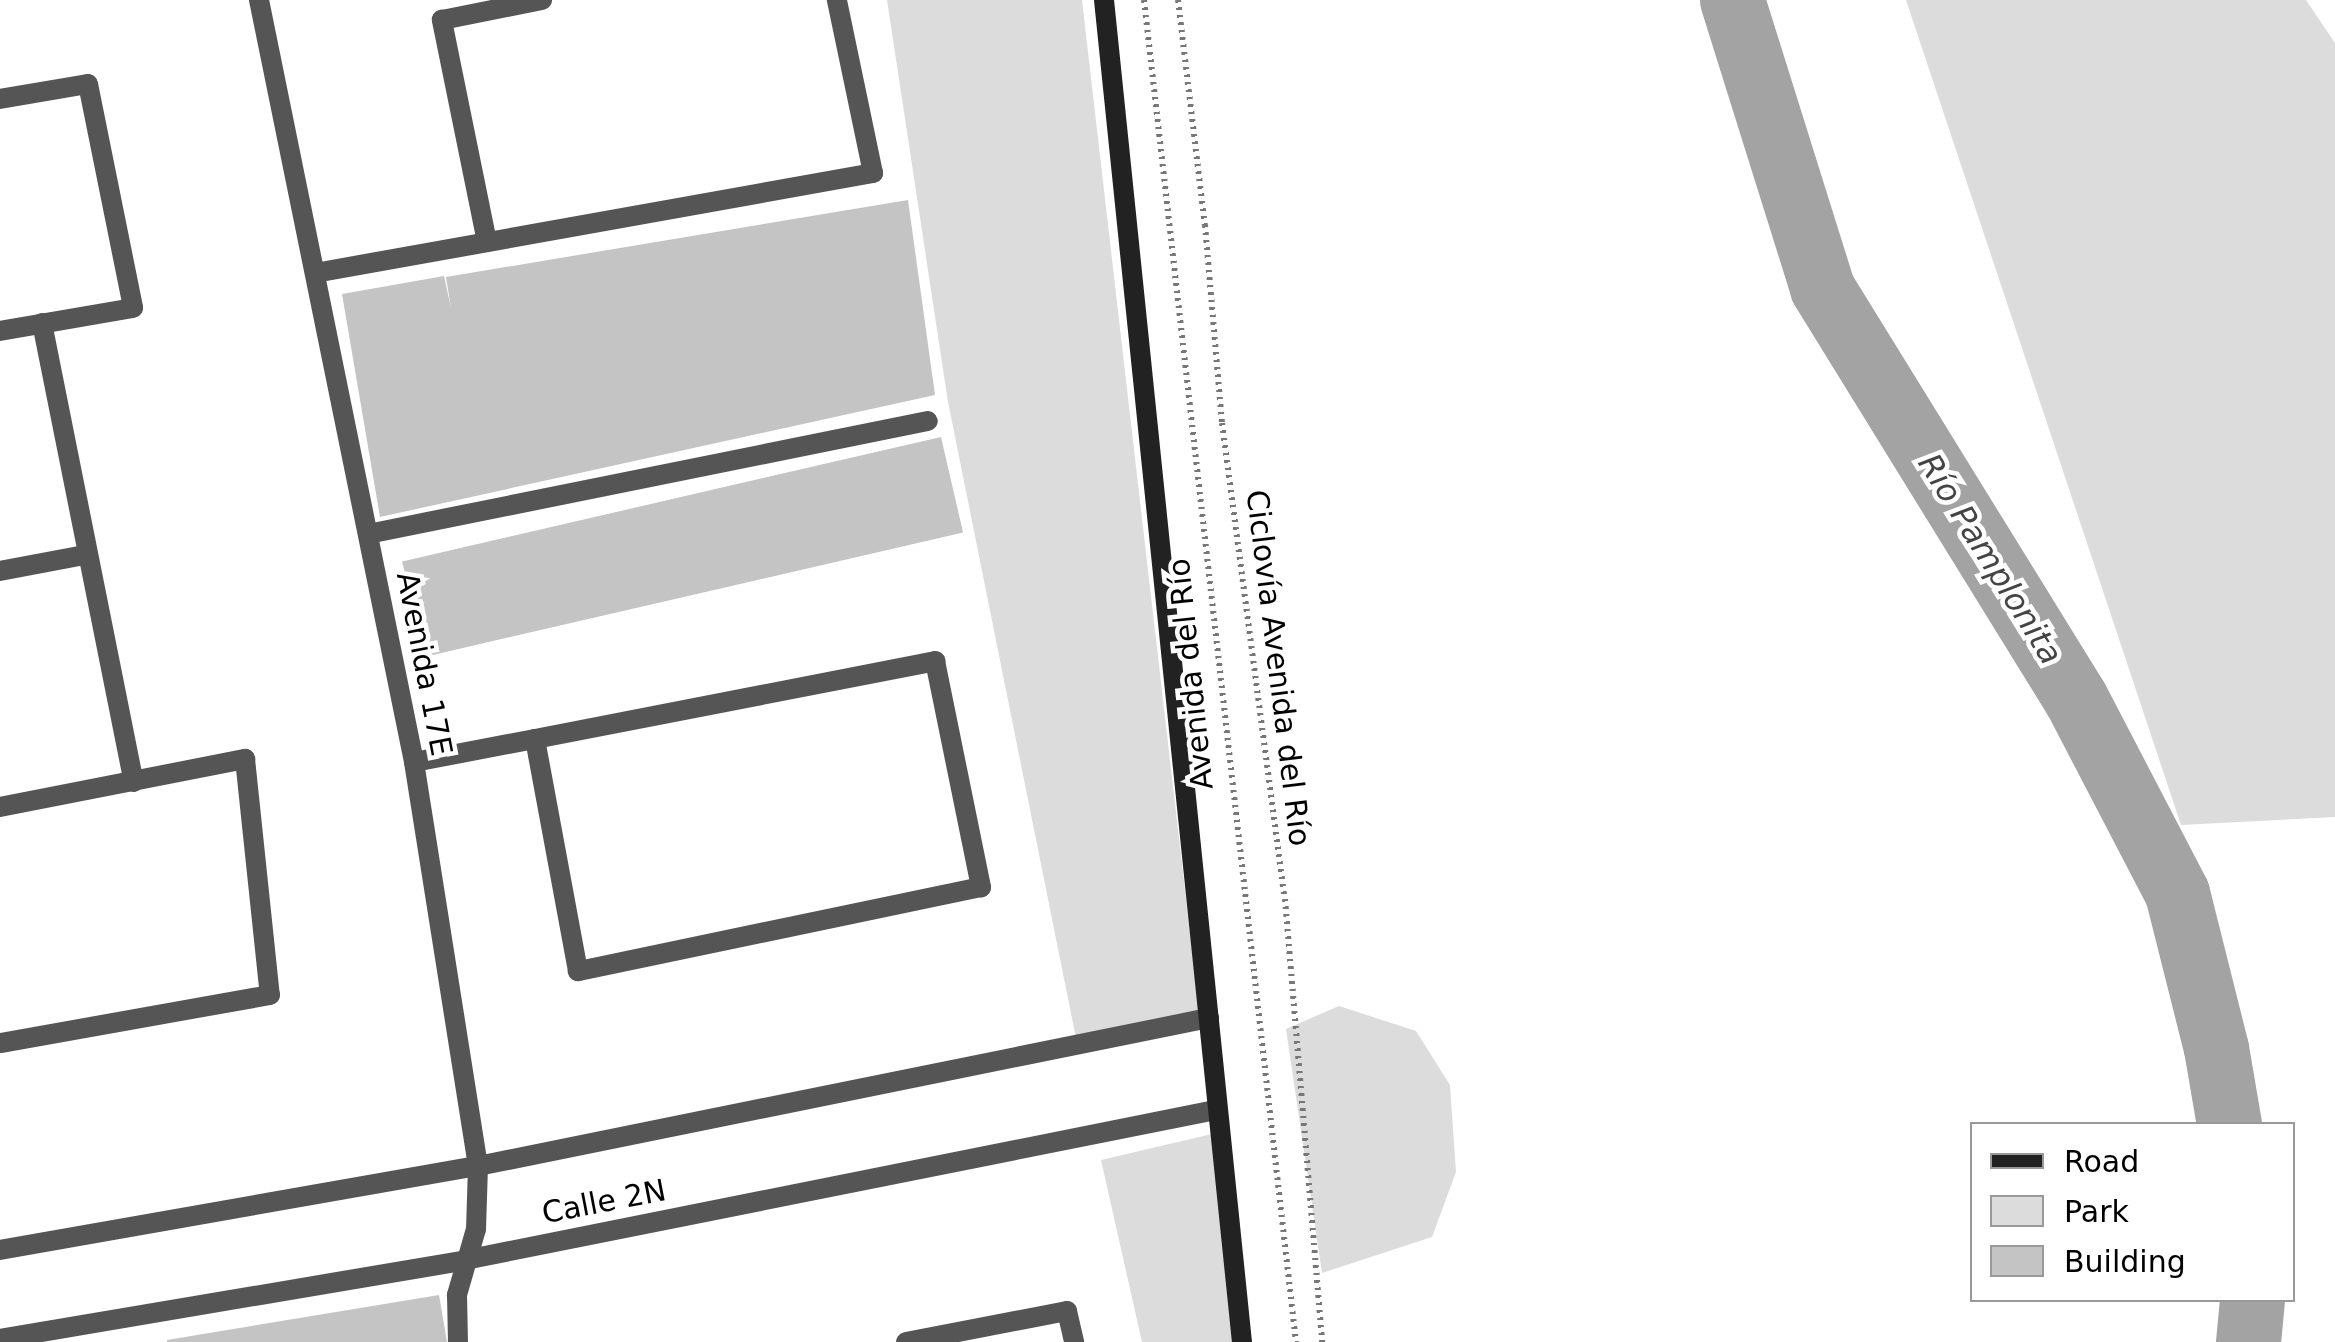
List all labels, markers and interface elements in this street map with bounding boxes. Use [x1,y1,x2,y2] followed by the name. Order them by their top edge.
[1910,447,2070,671] water label: Río Pamplonita
[1238,488,1318,848] street label: Ciclovía Avenida del Río
[1161,557,1221,791] street label: Avenida del Río
[389,569,459,759] street label: Avenida 17E
[1970,1122,2295,1302] legend
[2064,1144,2139,1179] text: Road
[539,1172,669,1232] street label: Calle 2N
[2064,1194,2129,1229] text: Park
[2064,1244,2186,1279] text: Building

